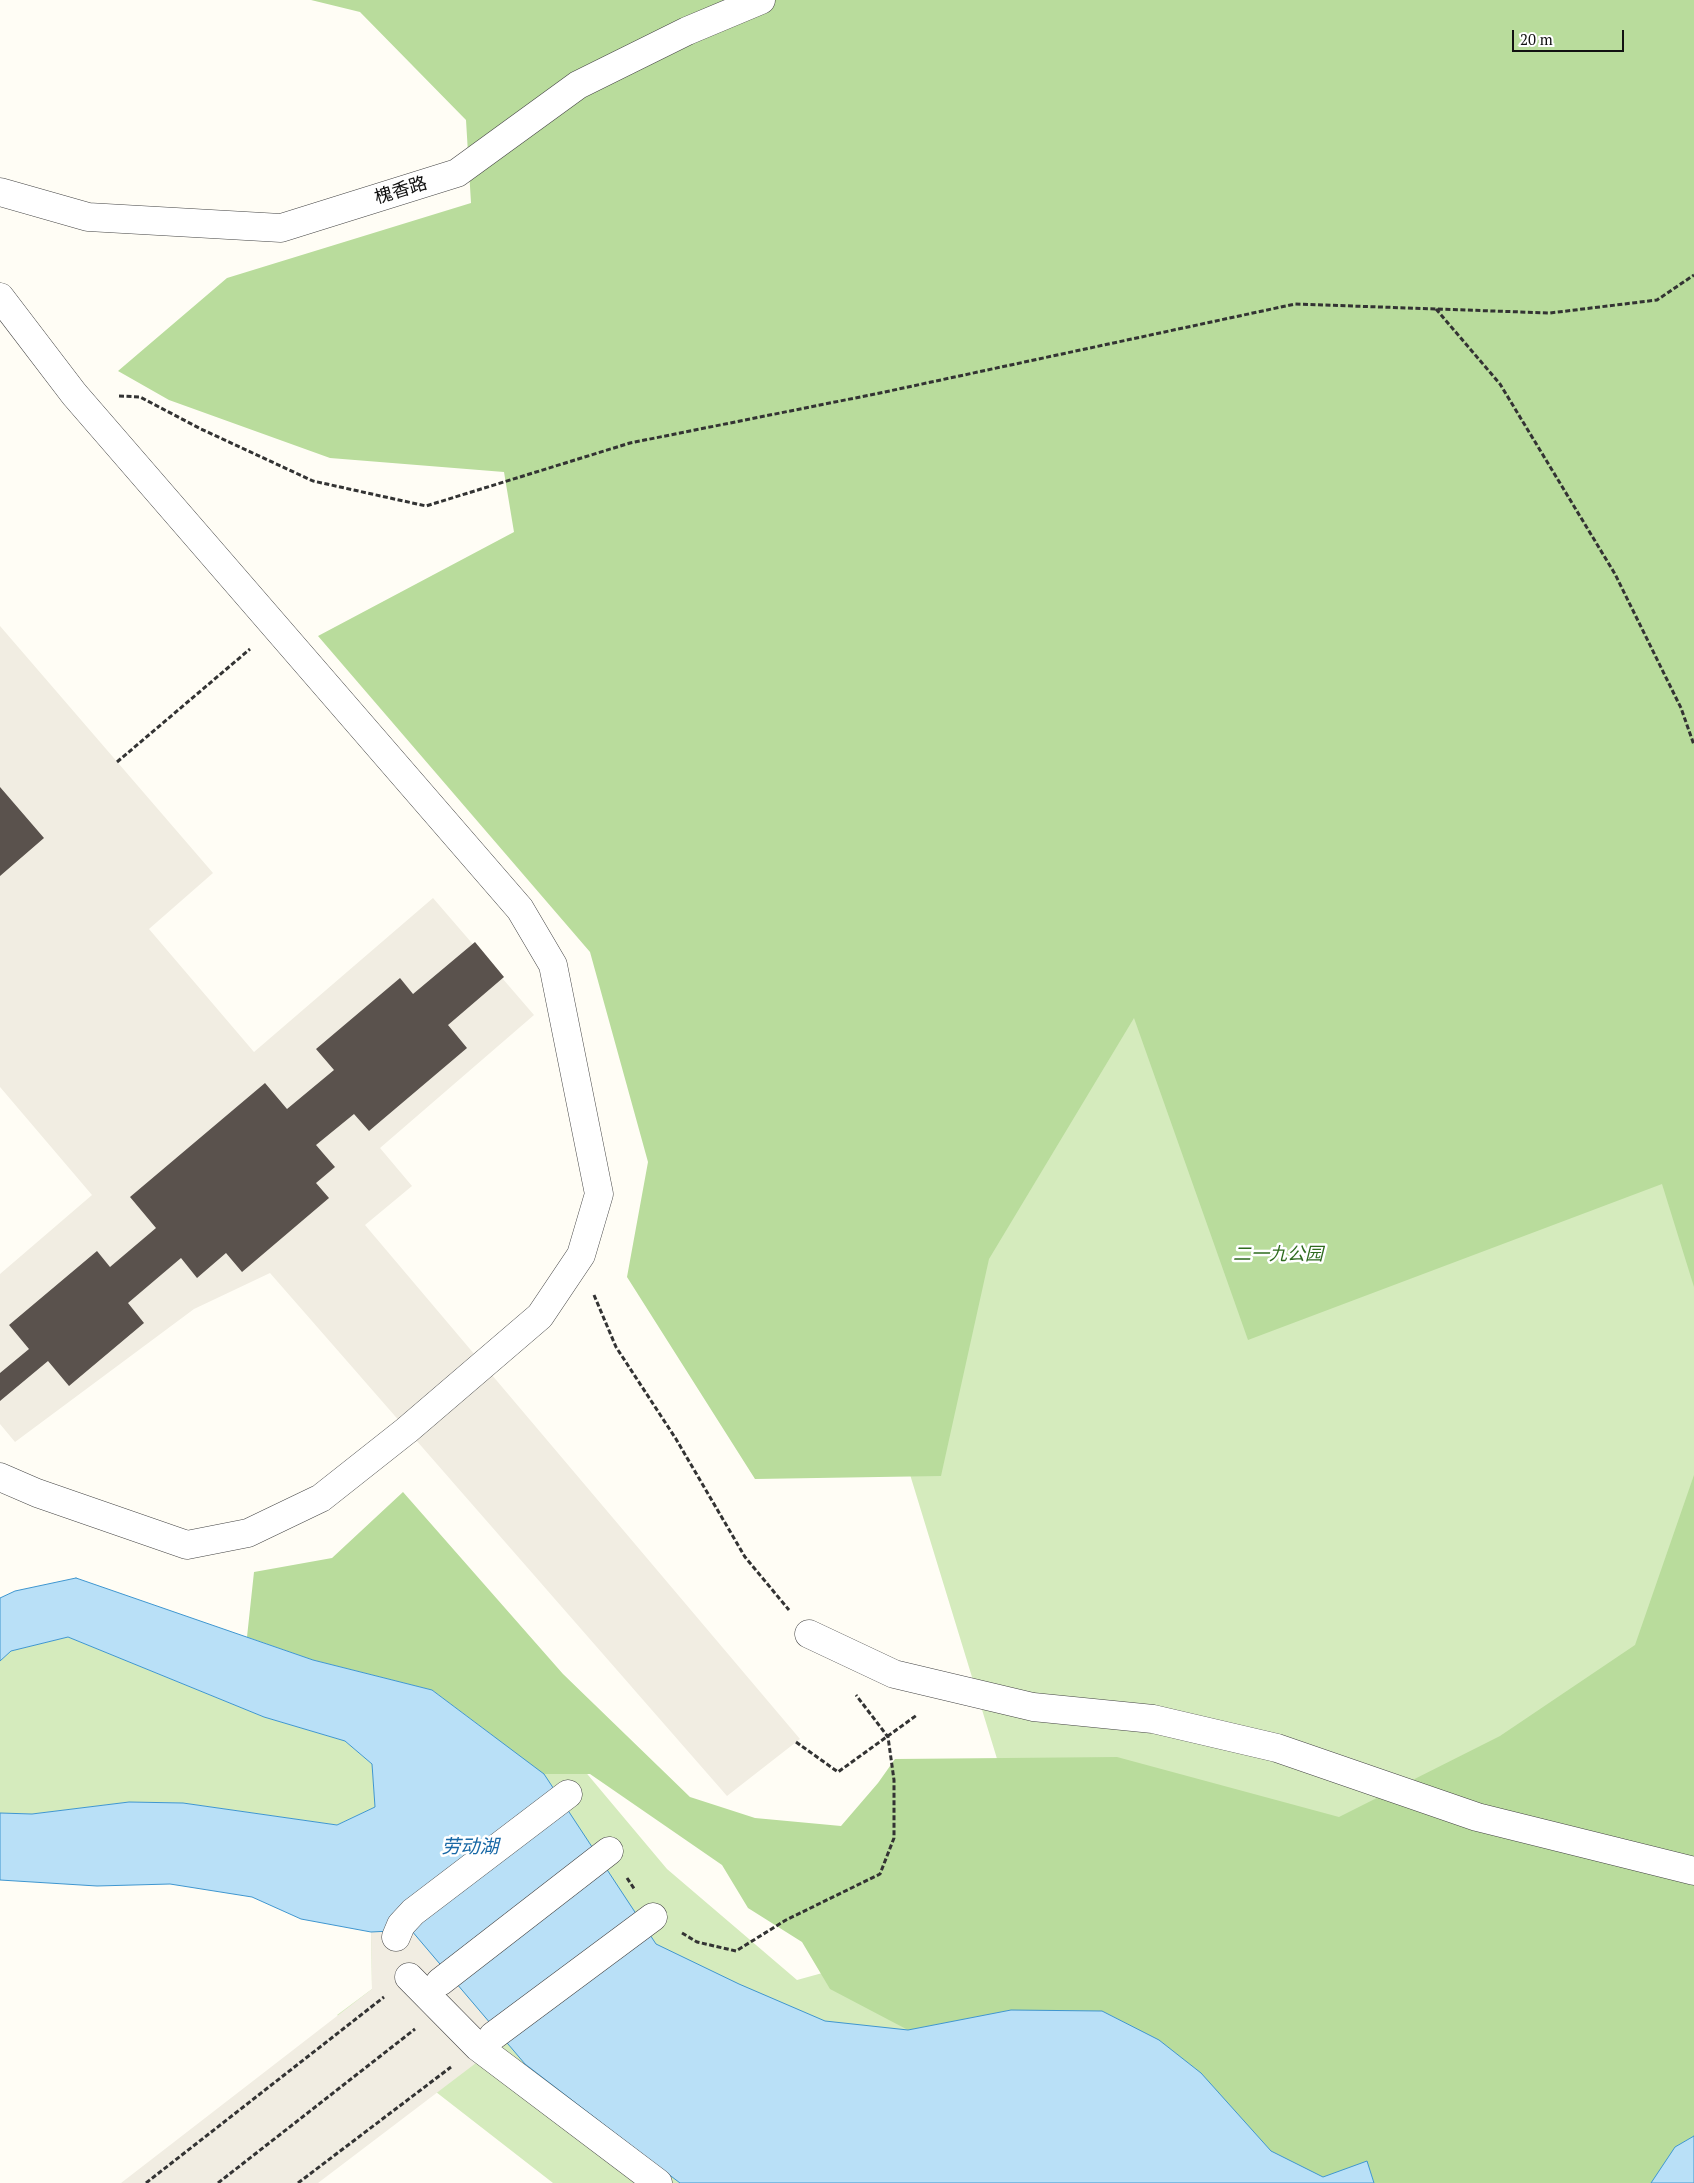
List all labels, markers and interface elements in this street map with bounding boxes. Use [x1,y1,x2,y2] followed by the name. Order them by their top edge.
[1514,20,1626,52] scale bar
[1520,29,1553,49] text: 20 m
[372,173,430,209] street label: 槐香路
[1233,1244,1323,1266] park label: 二一九公园
[442,1837,498,1859] water label: 劳动湖

